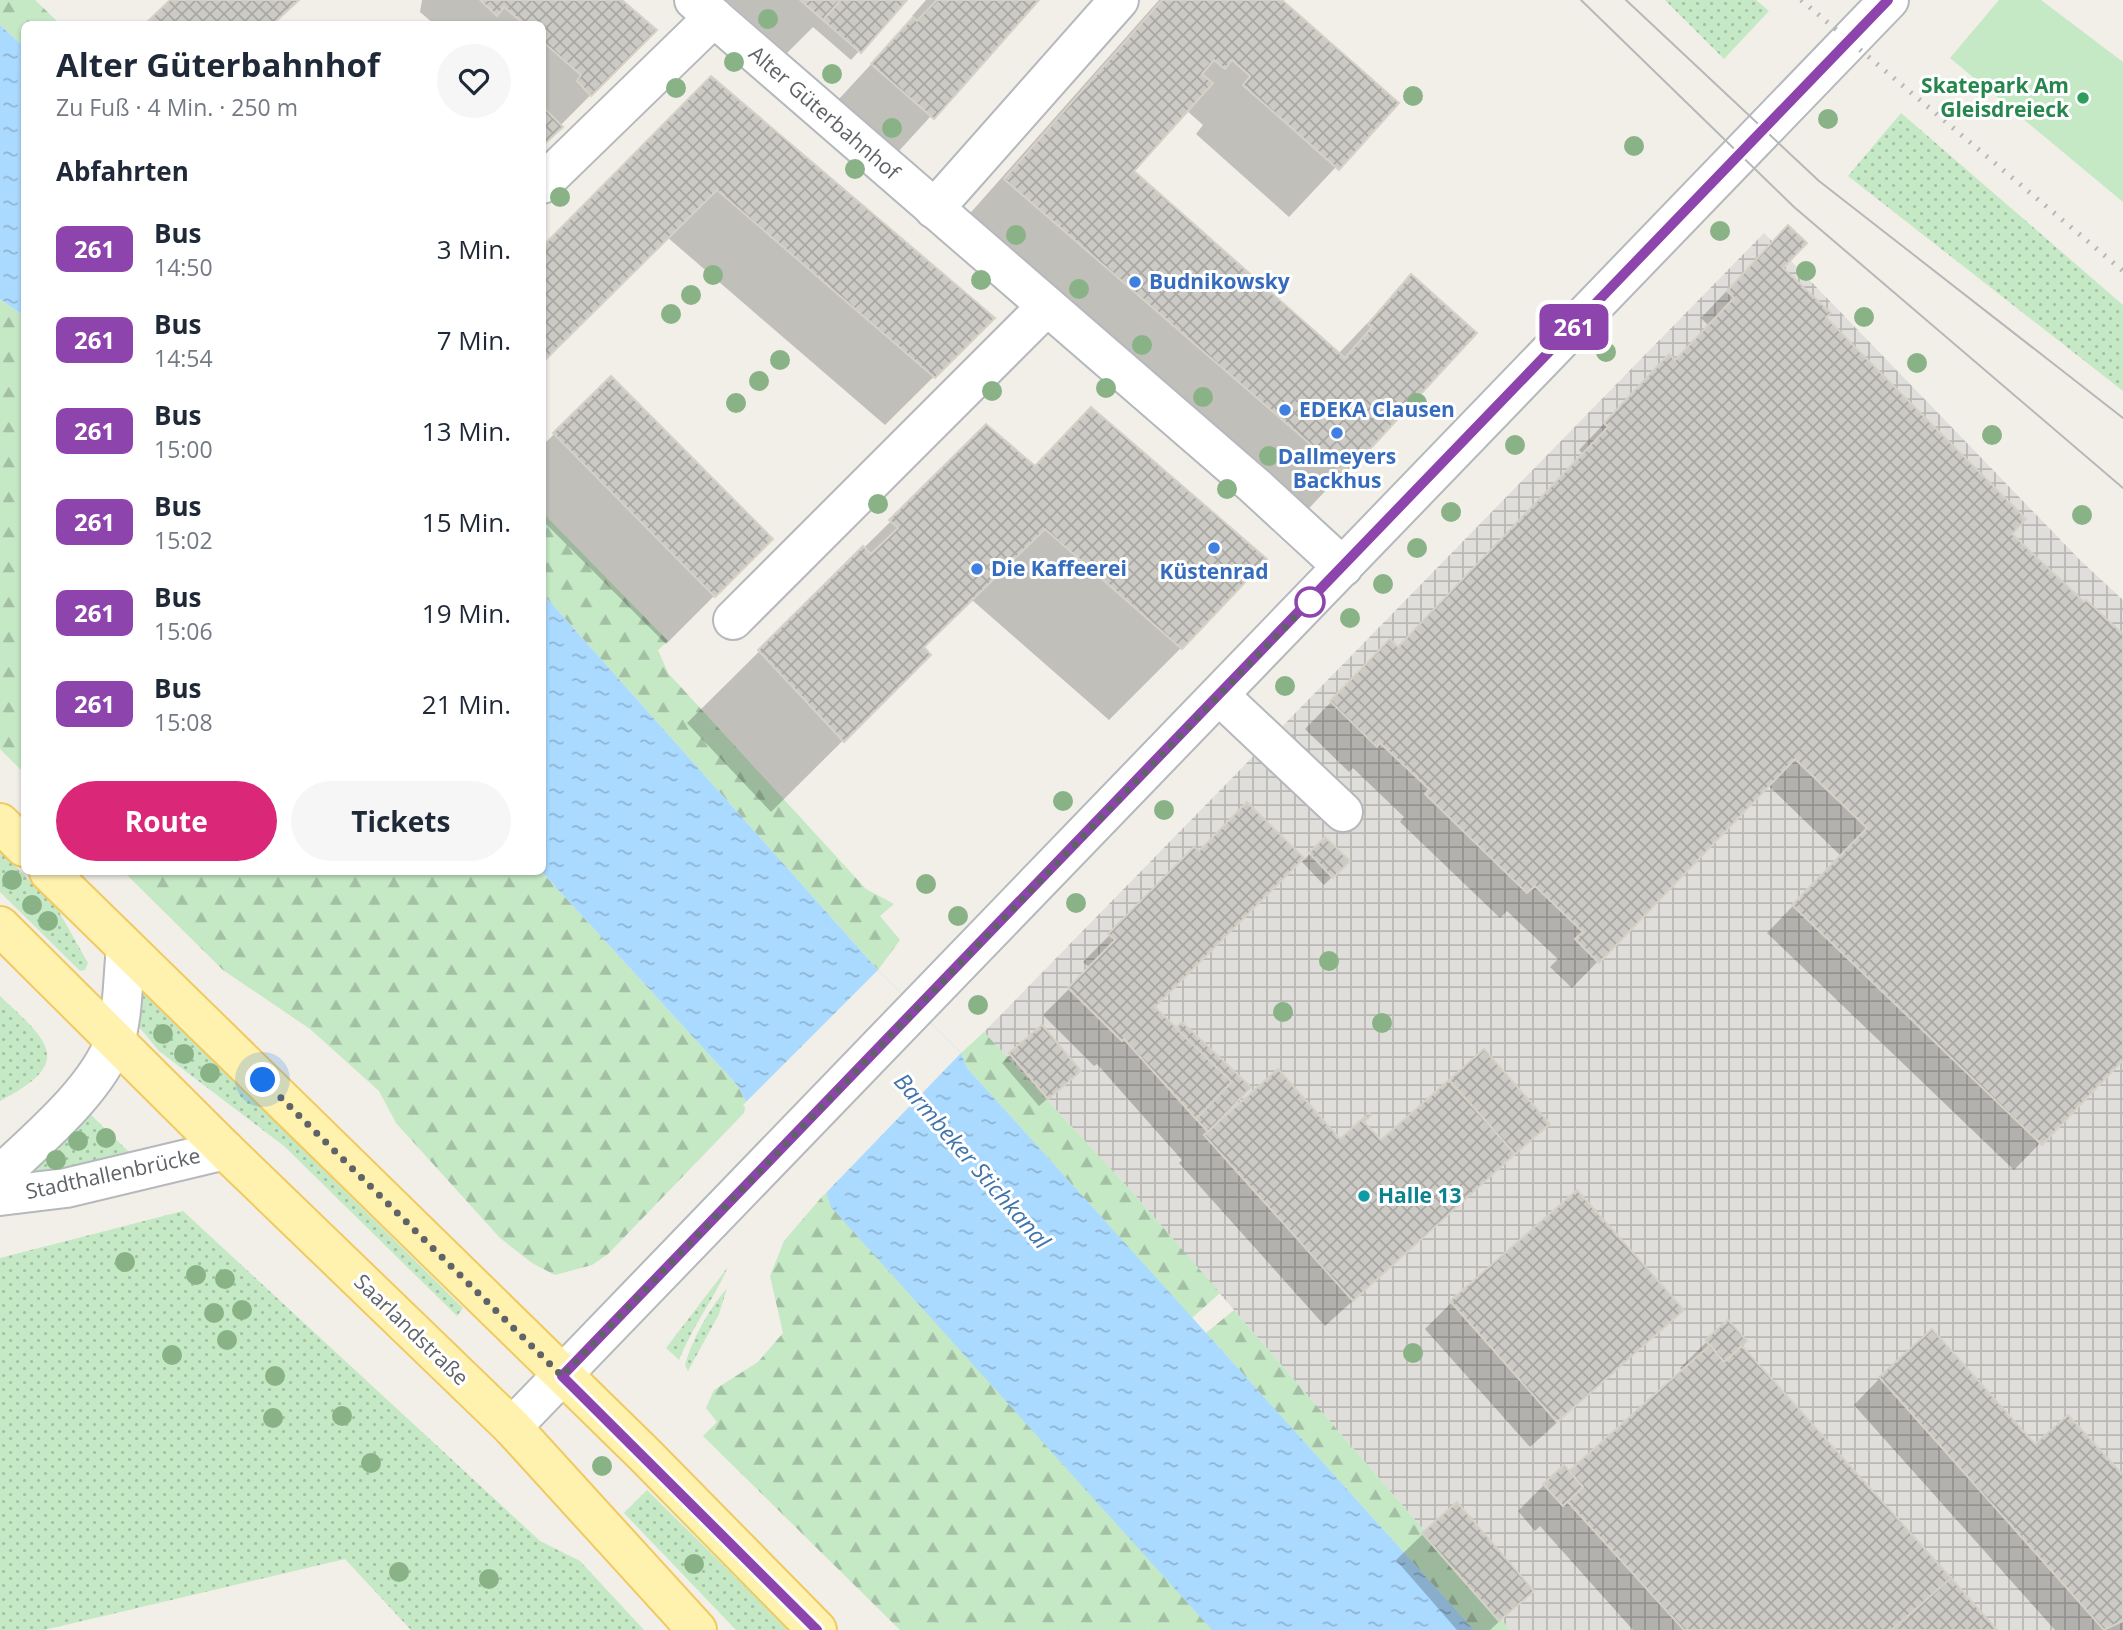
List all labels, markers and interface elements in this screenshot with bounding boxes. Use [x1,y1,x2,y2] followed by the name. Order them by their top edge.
[743,39,907,187] street label: Alter Güterbahnhof
[56,42,380,87] text: Alter Güterbahnhof
[437,44,511,118] button: heart
[1921,71,2070,123] place label: Skatepark Am Gleisdreieck
[2075,90,2091,106] marker: Skatepark Am Gleisdreieck
[56,91,298,123] text: Zu Fuß · 4 Min. · 250 m
[56,153,189,189] text: Abfahrten
[154,215,201,251] text: Bus
[437,231,511,267] text: 3 Min.
[74,232,115,265] text: 261
[154,251,213,283] text: 14:50
[1149,267,1290,295] place label: Budnikowsky
[1127,274,1143,290] marker: Budnikowsky
[1534,304,1614,350] line badge: 261
[154,306,201,342] text: Bus
[1553,310,1595,343] text: 261
[437,322,511,358] text: 7 Min.
[74,323,115,356] text: 261
[154,342,213,374] text: 14:54
[1299,395,1455,423] place label: EDEKA Clausen
[154,397,201,433] text: Bus
[1277,402,1293,418] marker: EDEKA Clausen
[422,413,511,449] text: 13 Min.
[74,414,115,447] text: 261
[1329,425,1345,441] marker: Dallmeyers Backhus
[154,433,213,465] text: 15:00
[1278,442,1396,494] place label: Dallmeyers Backhus
[154,488,201,524] text: Bus
[422,504,511,540] text: 15 Min.
[74,505,115,538] text: 261
[154,524,213,556] text: 15:02
[1206,540,1222,556] marker: Küstenrad
[991,554,1127,582] place label: Die Kaffeerei
[1159,557,1269,585] place label: Küstenrad
[969,561,985,577] marker: Die Kaffeerei
[154,579,201,615] text: Bus
[1295,587,1325,617] unlabelled marker
[422,595,511,631] text: 19 Min.
[74,596,115,629] text: 261
[154,615,213,647] text: 15:06
[154,670,201,706] text: Bus
[422,686,511,722] text: 21 Min.
[74,687,115,720] text: 261
[154,706,213,738] text: 15:08
[56,781,277,861] button: Route
[291,781,511,861] button: Tickets
[245,1062,280,1097] your location
[887,1066,1059,1256] water label: Barmbeker Stichkanal
[23,1141,203,1205] street label: Stadthallenbrücke
[1378,1181,1461,1209] place label: Halle 13
[1356,1188,1372,1204] marker: Halle 13
[348,1268,475,1391] street label: Saarlandstraße

